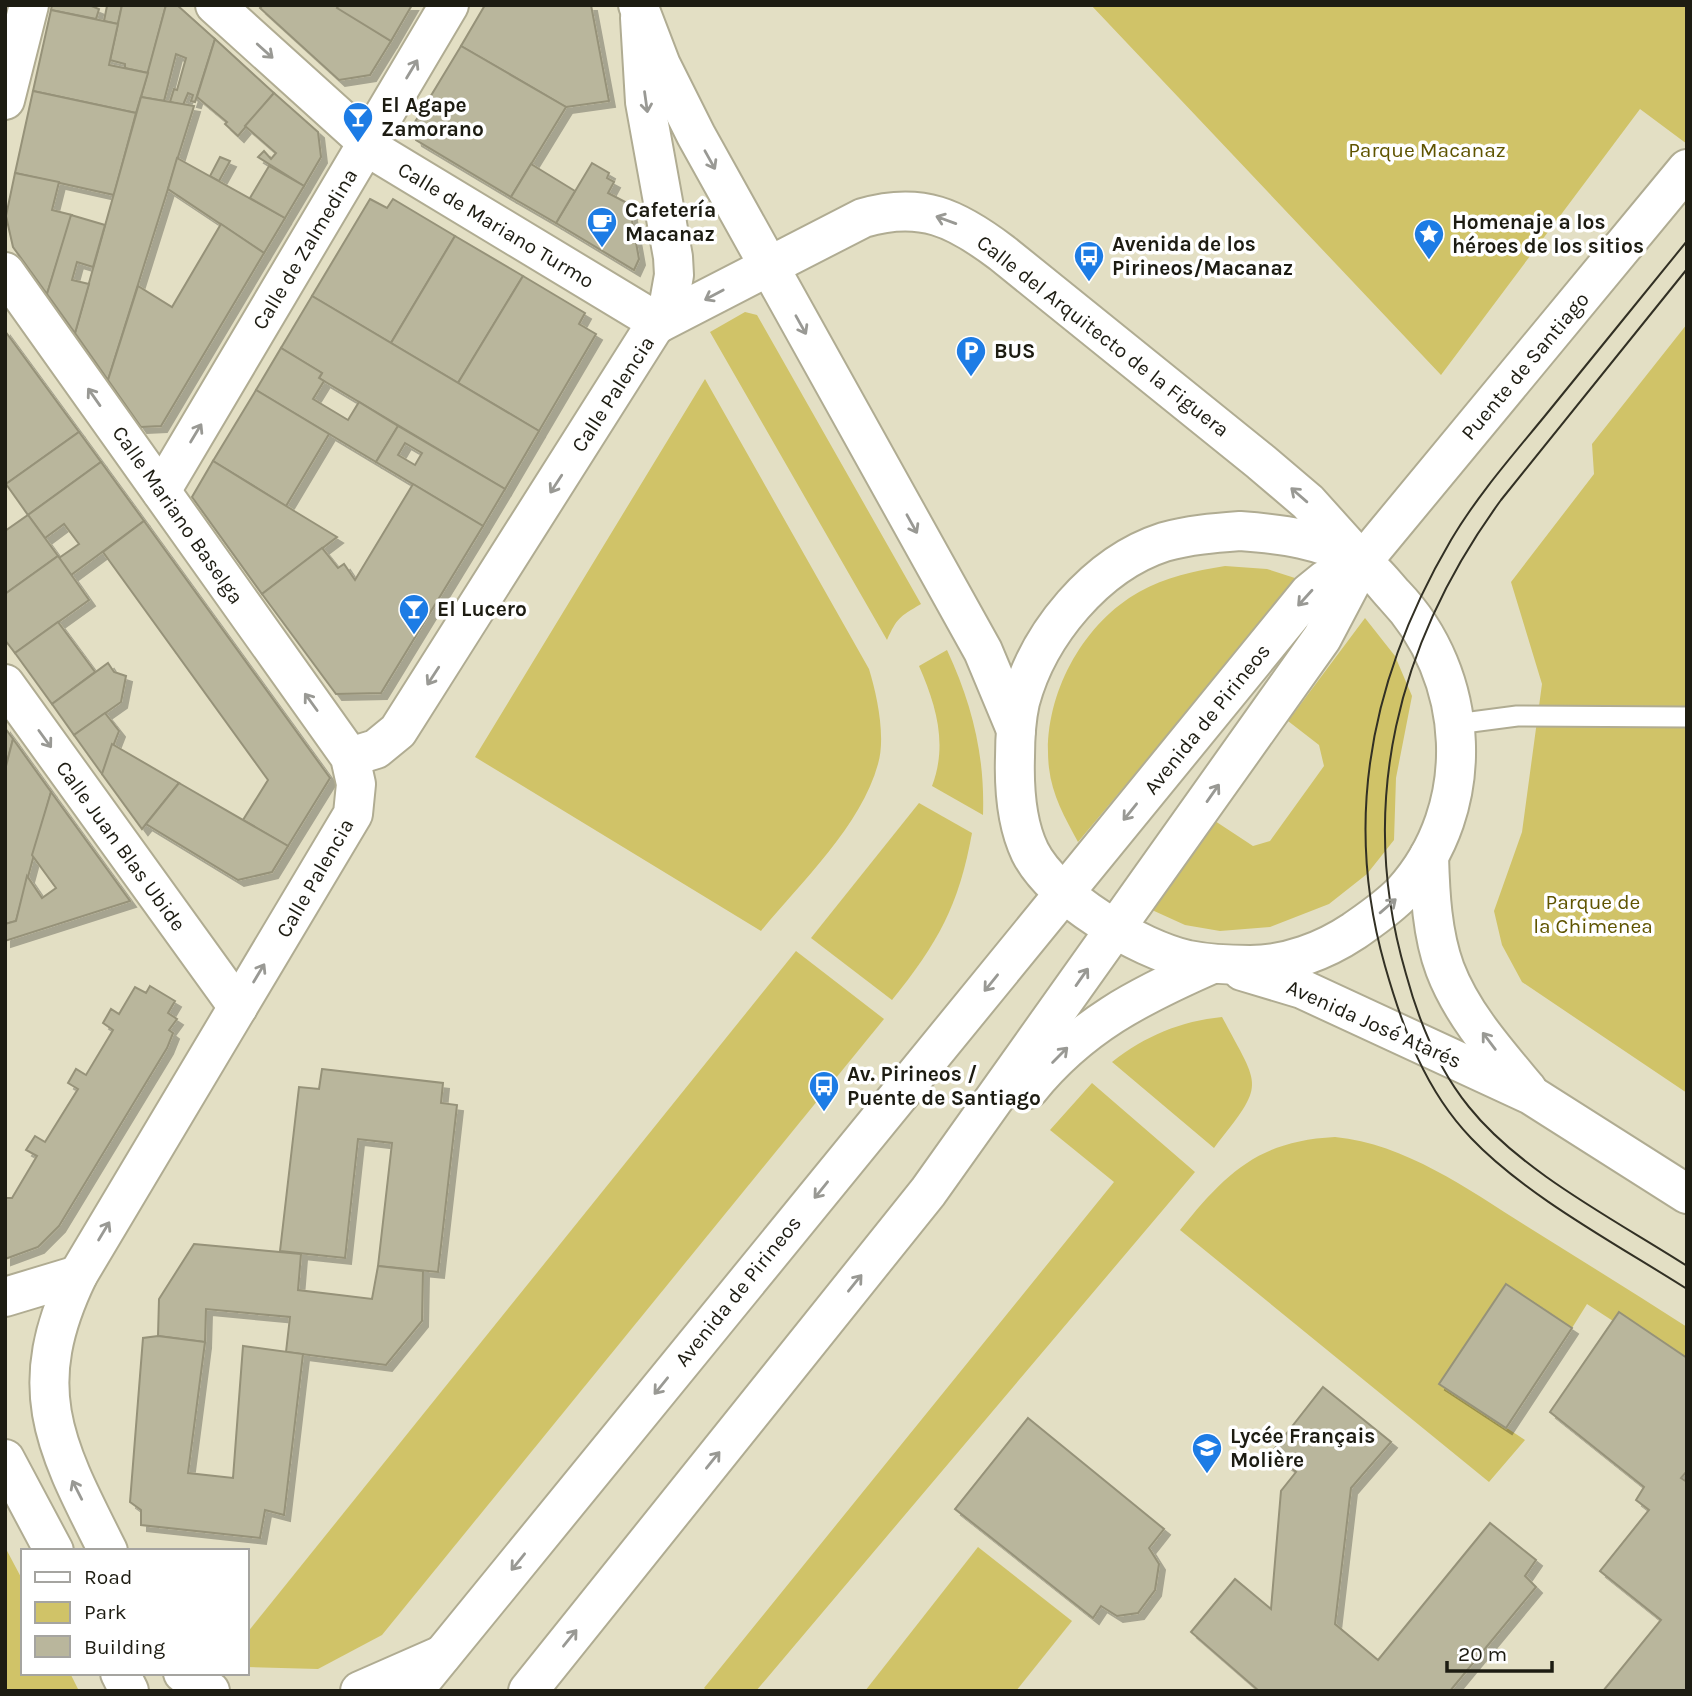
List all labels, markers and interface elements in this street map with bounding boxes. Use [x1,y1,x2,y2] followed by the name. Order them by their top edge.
[256,43,274,59] one-way arrow
[405,59,419,79] one-way arrow
[639,90,652,113] one-way arrow
[381,93,484,141] place label: El Agape Zamorano
[341,100,375,144] bar icon: El Agape Zamorano
[1348,138,1506,162] park label: Parque Macanaz
[704,149,717,170] one-way arrow
[394,157,598,293] street label: Calle de Mariano Turmo
[247,164,363,334] street label: Calle de Zalmedina
[625,198,716,246] place label: Cafetería Macanaz
[585,205,619,249] cafe icon: Cafetería Macanaz
[1452,210,1644,258] place label: Homenaje a los héroes de los sitios
[936,212,958,225] one-way arrow
[1412,217,1446,261] place icon: Homenaje a los héroes de los sitios
[972,230,1234,442] street label: Calle del Arquitecto de la Figuera
[1112,232,1293,280] place label: Avenida de los Pirineos/Macanaz
[1072,239,1106,283] bus stop icon: Avenida de los Pirineos/Macanaz
[1456,287,1594,445] street label: Puente de Santiago
[704,289,725,303] one-way arrow
[795,314,808,335] one-way arrow
[567,332,659,456] street label: Calle Palencia
[954,334,988,378] parking icon: BUS
[994,339,1036,363] place label: BUS
[86,388,101,407] one-way arrow
[107,421,249,609] street label: Calle Mariano Baselga
[189,423,203,443] one-way arrow
[549,474,563,493] one-way arrow
[1290,487,1308,503] one-way arrow
[905,513,919,533] one-way arrow
[1298,589,1314,607] one-way arrow
[397,592,431,636] bar icon: El Lucero
[437,597,527,621] place label: El Lucero
[1139,639,1275,799] street label: Avenida de Pirineos
[426,665,440,685] one-way arrow
[304,693,318,712] one-way arrow
[38,729,52,748] one-way arrow
[51,756,191,936] street label: Calle Juan Blas Ubide
[1206,784,1220,803] one-way arrow
[1123,803,1138,821] one-way arrow
[271,814,359,942] street label: Calle Palencia
[1533,890,1653,938] park label: Parque de la Chimenea
[1379,898,1397,914] one-way arrow
[252,963,266,983] one-way arrow
[1075,968,1089,987] one-way arrow
[983,973,998,991] one-way arrow
[1283,975,1465,1073] street label: Avenida José Atarés
[1481,1032,1496,1051] one-way arrow
[1051,1046,1068,1063] one-way arrow
[847,1062,1041,1110] place label: Av. Pirineos / Puente de Santiago
[807,1069,841,1113] bus stop icon: Av. Pirineos / Puente de Santiago
[813,1181,828,1199] one-way arrow
[670,1211,806,1371] street label: Avenida de Pirineos
[97,1221,111,1241] one-way arrow
[848,1274,863,1292] one-way arrow
[654,1376,669,1394] one-way arrow
[1230,1424,1375,1472] place label: Lycée Français Molière
[1190,1431,1224,1475] school or university icon: Lycée Français Molière
[705,1452,721,1470] one-way arrow
[70,1480,84,1501] one-way arrow
[21,1549,248,1675] legend
[510,1553,525,1571] one-way arrow
[84,1565,132,1589] text: Road
[84,1600,127,1624] text: Park
[563,1629,578,1647] one-way arrow
[1447,1630,1552,1674] scale bar
[84,1635,165,1659] text: Building
[1458,1642,1507,1666] text: 20 m

